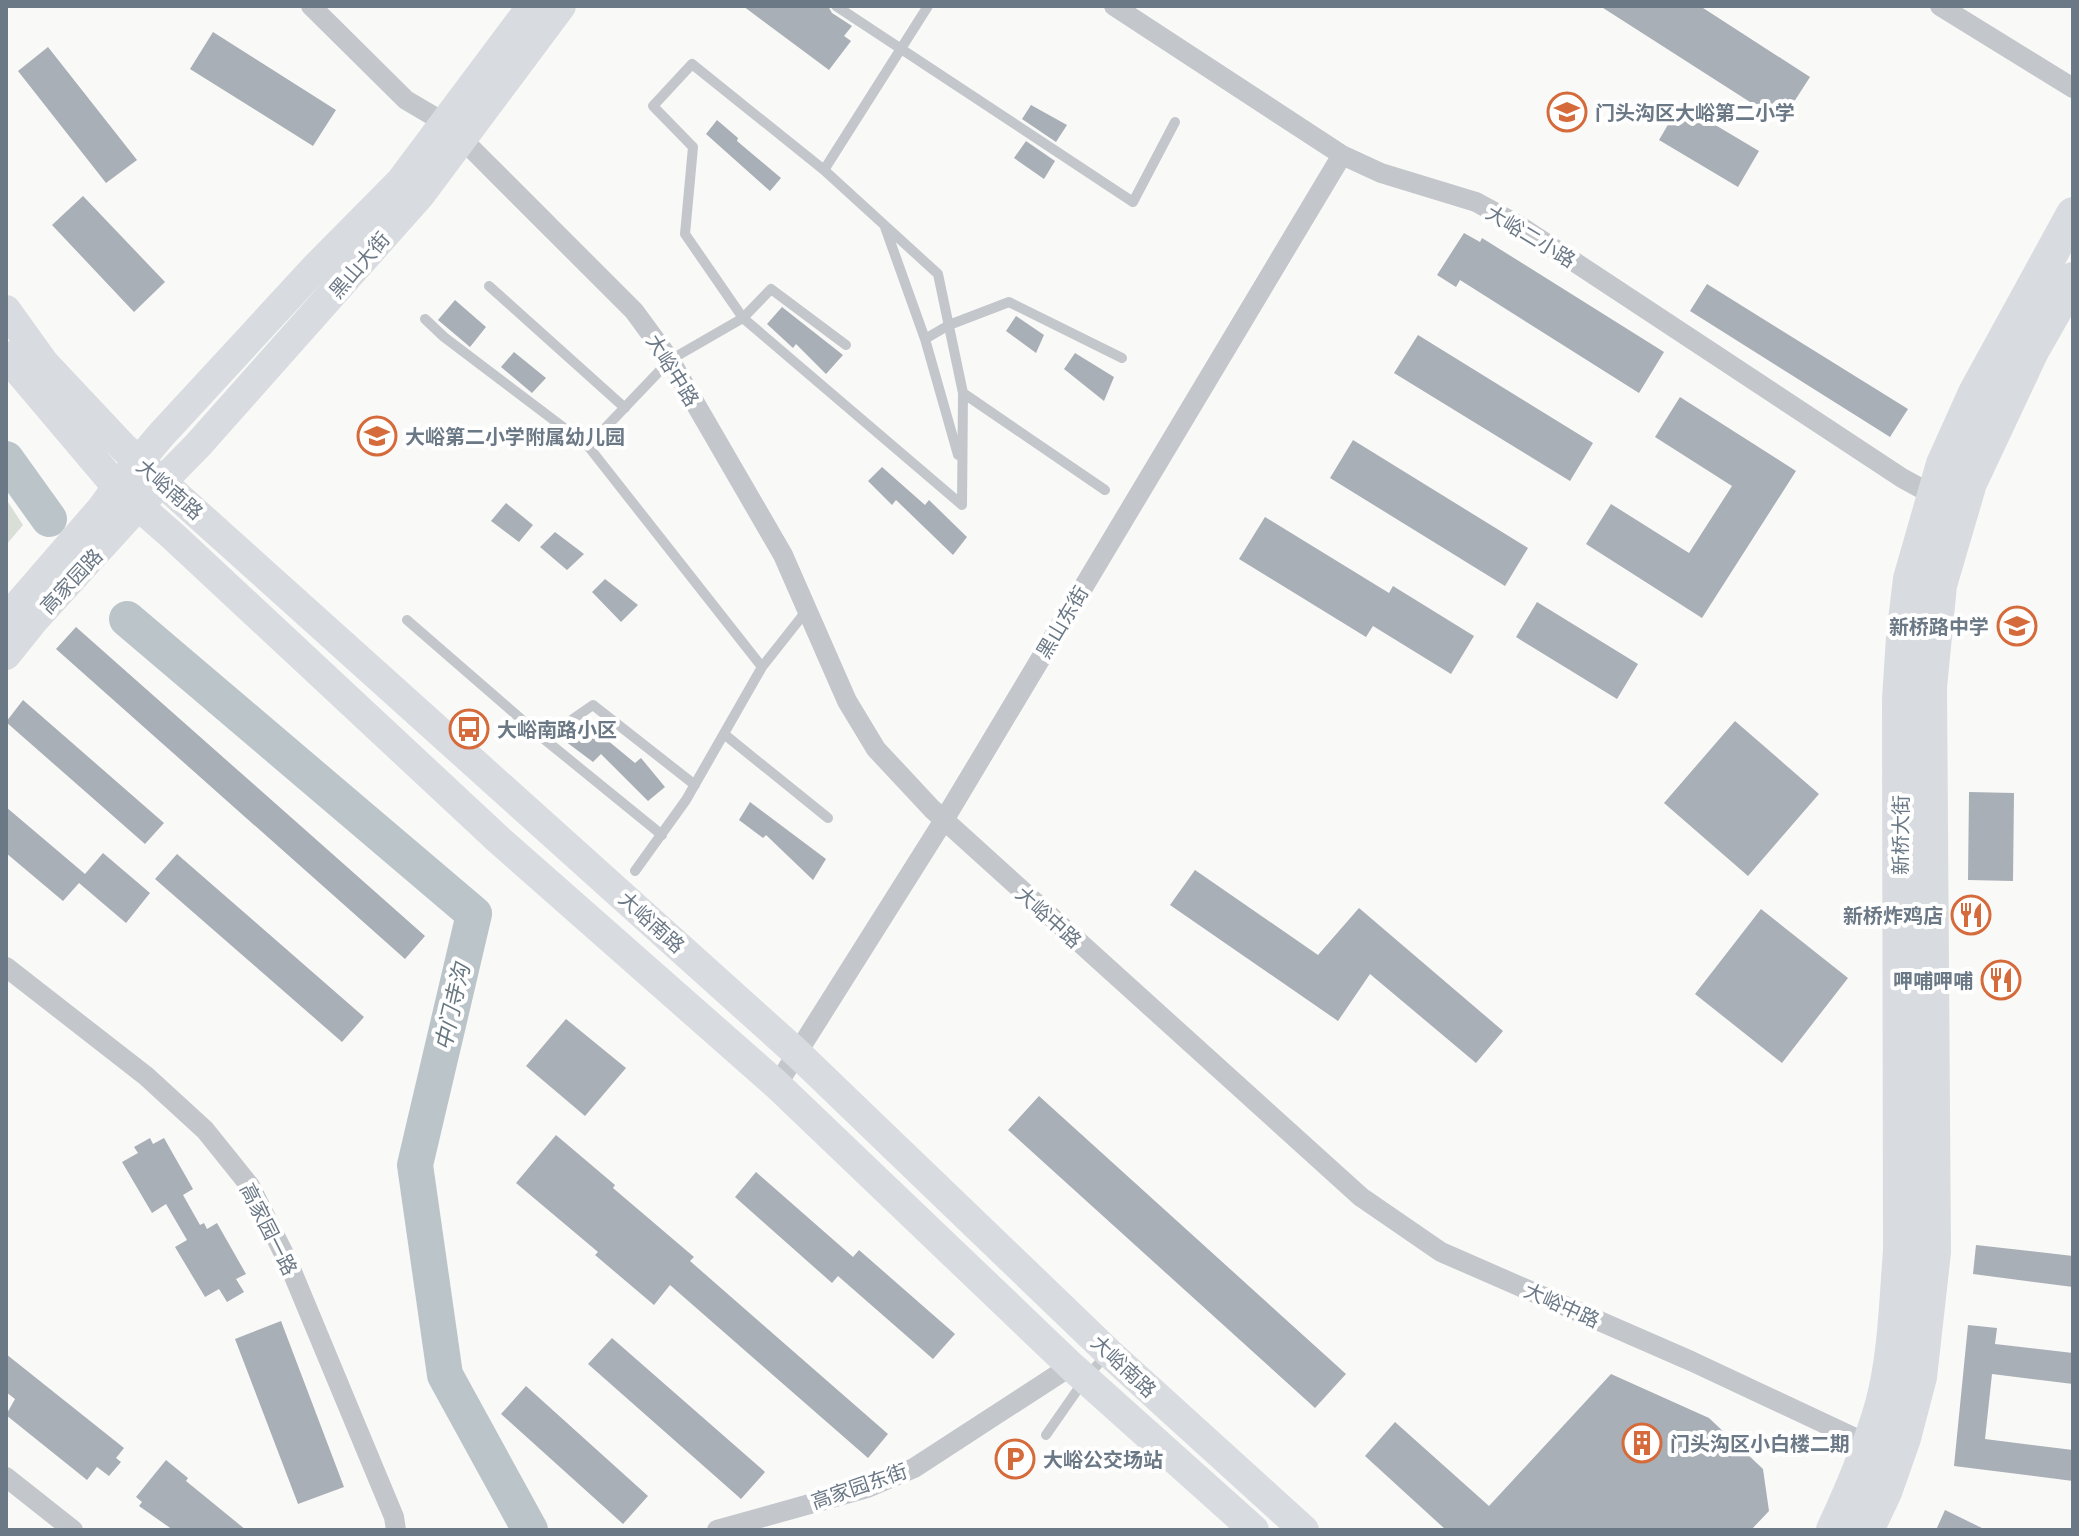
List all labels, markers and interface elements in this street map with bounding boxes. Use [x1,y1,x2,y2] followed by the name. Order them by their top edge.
[1546,91,1588,133] school or university icon: 门头沟区大峪第二小学
[1595,99,1795,126] place label: 门头沟区大峪第二小学
[1481,199,1581,273] street label: 大峪二小路
[323,226,395,304] street label: 黑山大街
[640,329,706,411] street label: 大峪中路
[356,415,398,457] school or university icon: 大峪第二小学附属幼儿园
[405,423,625,450] place label: 大峪第二小学附属幼儿园
[131,453,209,525] street label: 大峪南路
[34,543,108,619] street label: 高家园路
[1030,581,1094,663] street label: 黑山东街
[1996,605,2038,647] school or university icon: 新桥路中学
[1889,613,1989,640] place label: 新桥路中学
[448,708,490,750] bus stop icon: 大峪南路小区
[497,716,617,743] place label: 大峪南路小区
[1887,795,1914,875] street label: 新桥大街
[1010,880,1088,954] street label: 大峪中路
[613,885,691,959] street label: 大峪南路
[1950,894,1992,936] restaurant icon: 新桥炸鸡店
[1843,902,1943,929] place label: 新桥炸鸡店
[427,959,477,1053] water label: 中门寺沟
[1980,959,2022,1001] restaurant icon: 呷哺呷哺
[1893,967,1973,994] place label: 呷哺呷哺
[234,1178,304,1280] street label: 高家园一路
[1520,1276,1604,1334] street label: 大峪中路
[1086,1329,1162,1403] street label: 大峪南路
[1621,1422,1663,1464] building icon: 门头沟区小白楼二期
[1670,1430,1850,1457] place label: 门头沟区小白楼二期
[994,1438,1036,1480] parking icon: 大峪公交场站
[1043,1446,1163,1473] place label: 大峪公交场站
[807,1457,911,1515] street label: 高家园东街

